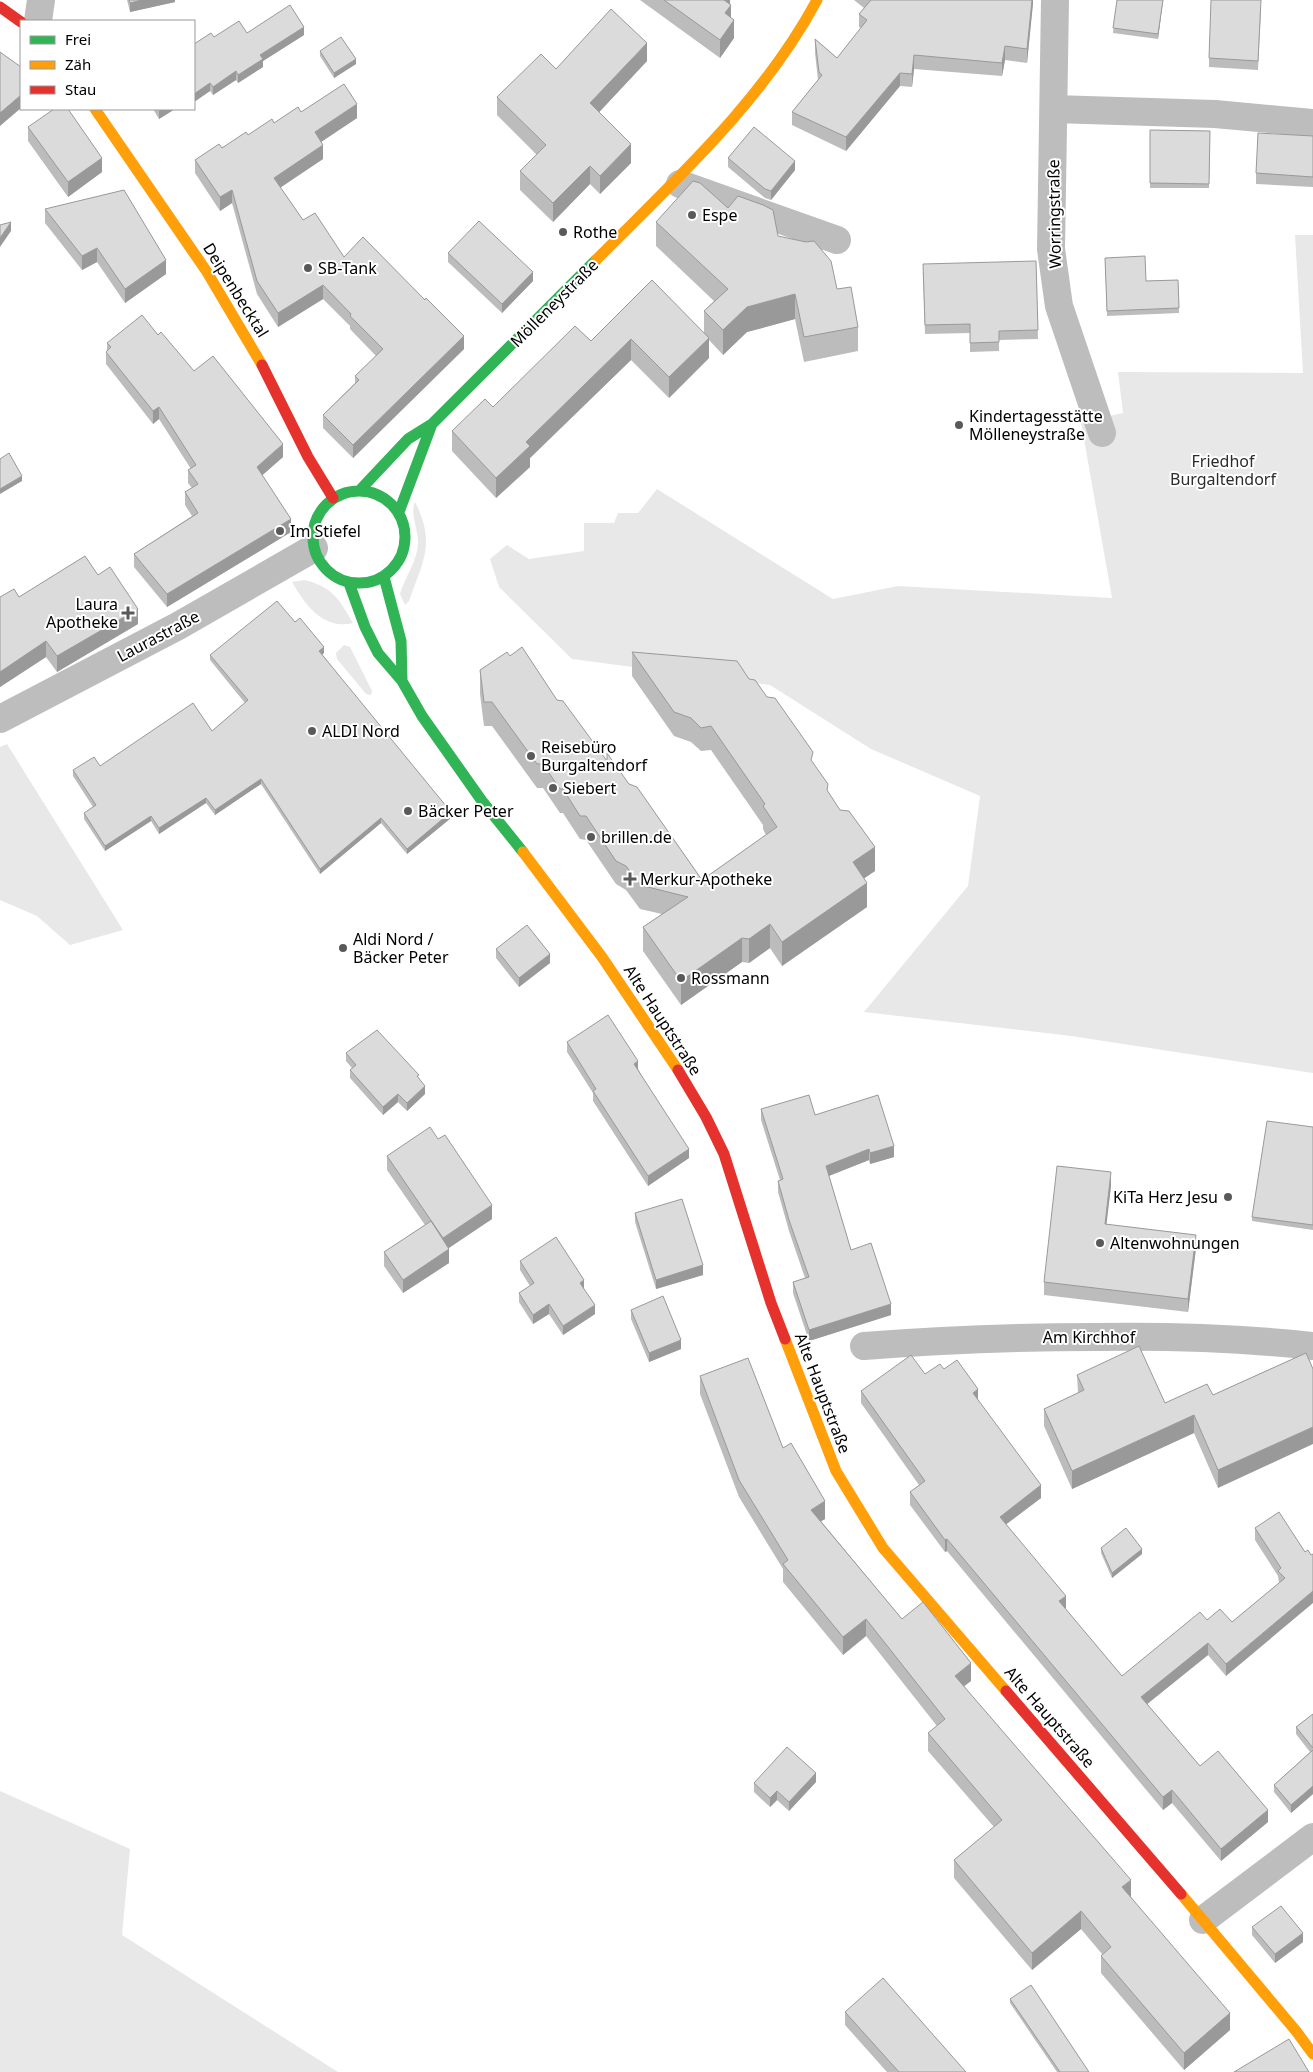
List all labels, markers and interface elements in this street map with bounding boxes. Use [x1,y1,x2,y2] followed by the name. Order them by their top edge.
[20,20,195,110] legend
[65,29,91,49] text: Frei
[65,54,91,74] text: Zäh
[65,79,96,99] text: Stau
[1042,159,1066,269] street label: Worringstraße
[702,204,737,226] place label: Espe
[686,209,698,221] marker: Espe
[573,221,617,243] place label: Rothe
[557,226,569,238] marker: Rothe
[198,239,274,341] street label: Deipenbecktal
[505,254,603,352] street label: Mölleneystraße
[318,257,377,279] place label: SB-Tank
[302,262,314,274] marker: SB-Tank
[969,405,1103,445] place label: Kindertagesstätte Mölleneystraße
[953,419,965,431] marker: Kindertagesstätte Mölleneystraße
[1170,450,1277,490] park label: Friedhof Burgaltendorf
[290,520,361,542] place label: Im Stiefel
[274,525,286,537] marker: Im Stiefel
[46,593,118,633] place label: Laura Apotheke
[113,605,203,667] street label: Laurastraße
[122,607,134,619] marker: Laura Apotheke
[322,720,400,742] place label: ALDI Nord
[306,725,318,737] marker: ALDI Nord
[541,736,648,776] place label: Reisebüro Burgaltendorf
[525,750,537,762] marker: Reisebüro Burgaltendorf
[563,777,616,799] place label: Siebert
[547,782,559,794] marker: Siebert
[418,800,514,822] place label: Bäcker Peter
[402,805,414,817] marker: Bäcker Peter
[601,826,672,848] place label: brillen.de
[585,831,597,843] marker: brillen.de
[640,868,772,890] place label: Merkur-Apotheke
[624,873,636,885] marker: Merkur-Apotheke
[353,928,449,968] place label: Aldi Nord / Bäcker Peter
[337,942,349,954] marker: Aldi Nord / Bäcker Peter
[619,961,707,1079] street label: Alte Hauptstraße
[691,967,770,989] place label: Rossmann
[675,972,687,984] marker: Rossmann
[1113,1186,1218,1208] place label: KiTa Herz Jesu
[1222,1191,1234,1203] marker: KiTa Herz Jesu
[1110,1232,1240,1254] place label: Altenwohnungen
[1094,1237,1106,1249] marker: Altenwohnungen
[1043,1326,1137,1348] street label: Am Kirchhof
[790,1330,856,1456] street label: Alte Hauptstraße
[1000,1662,1100,1772] street label: Alte Hauptstraße

